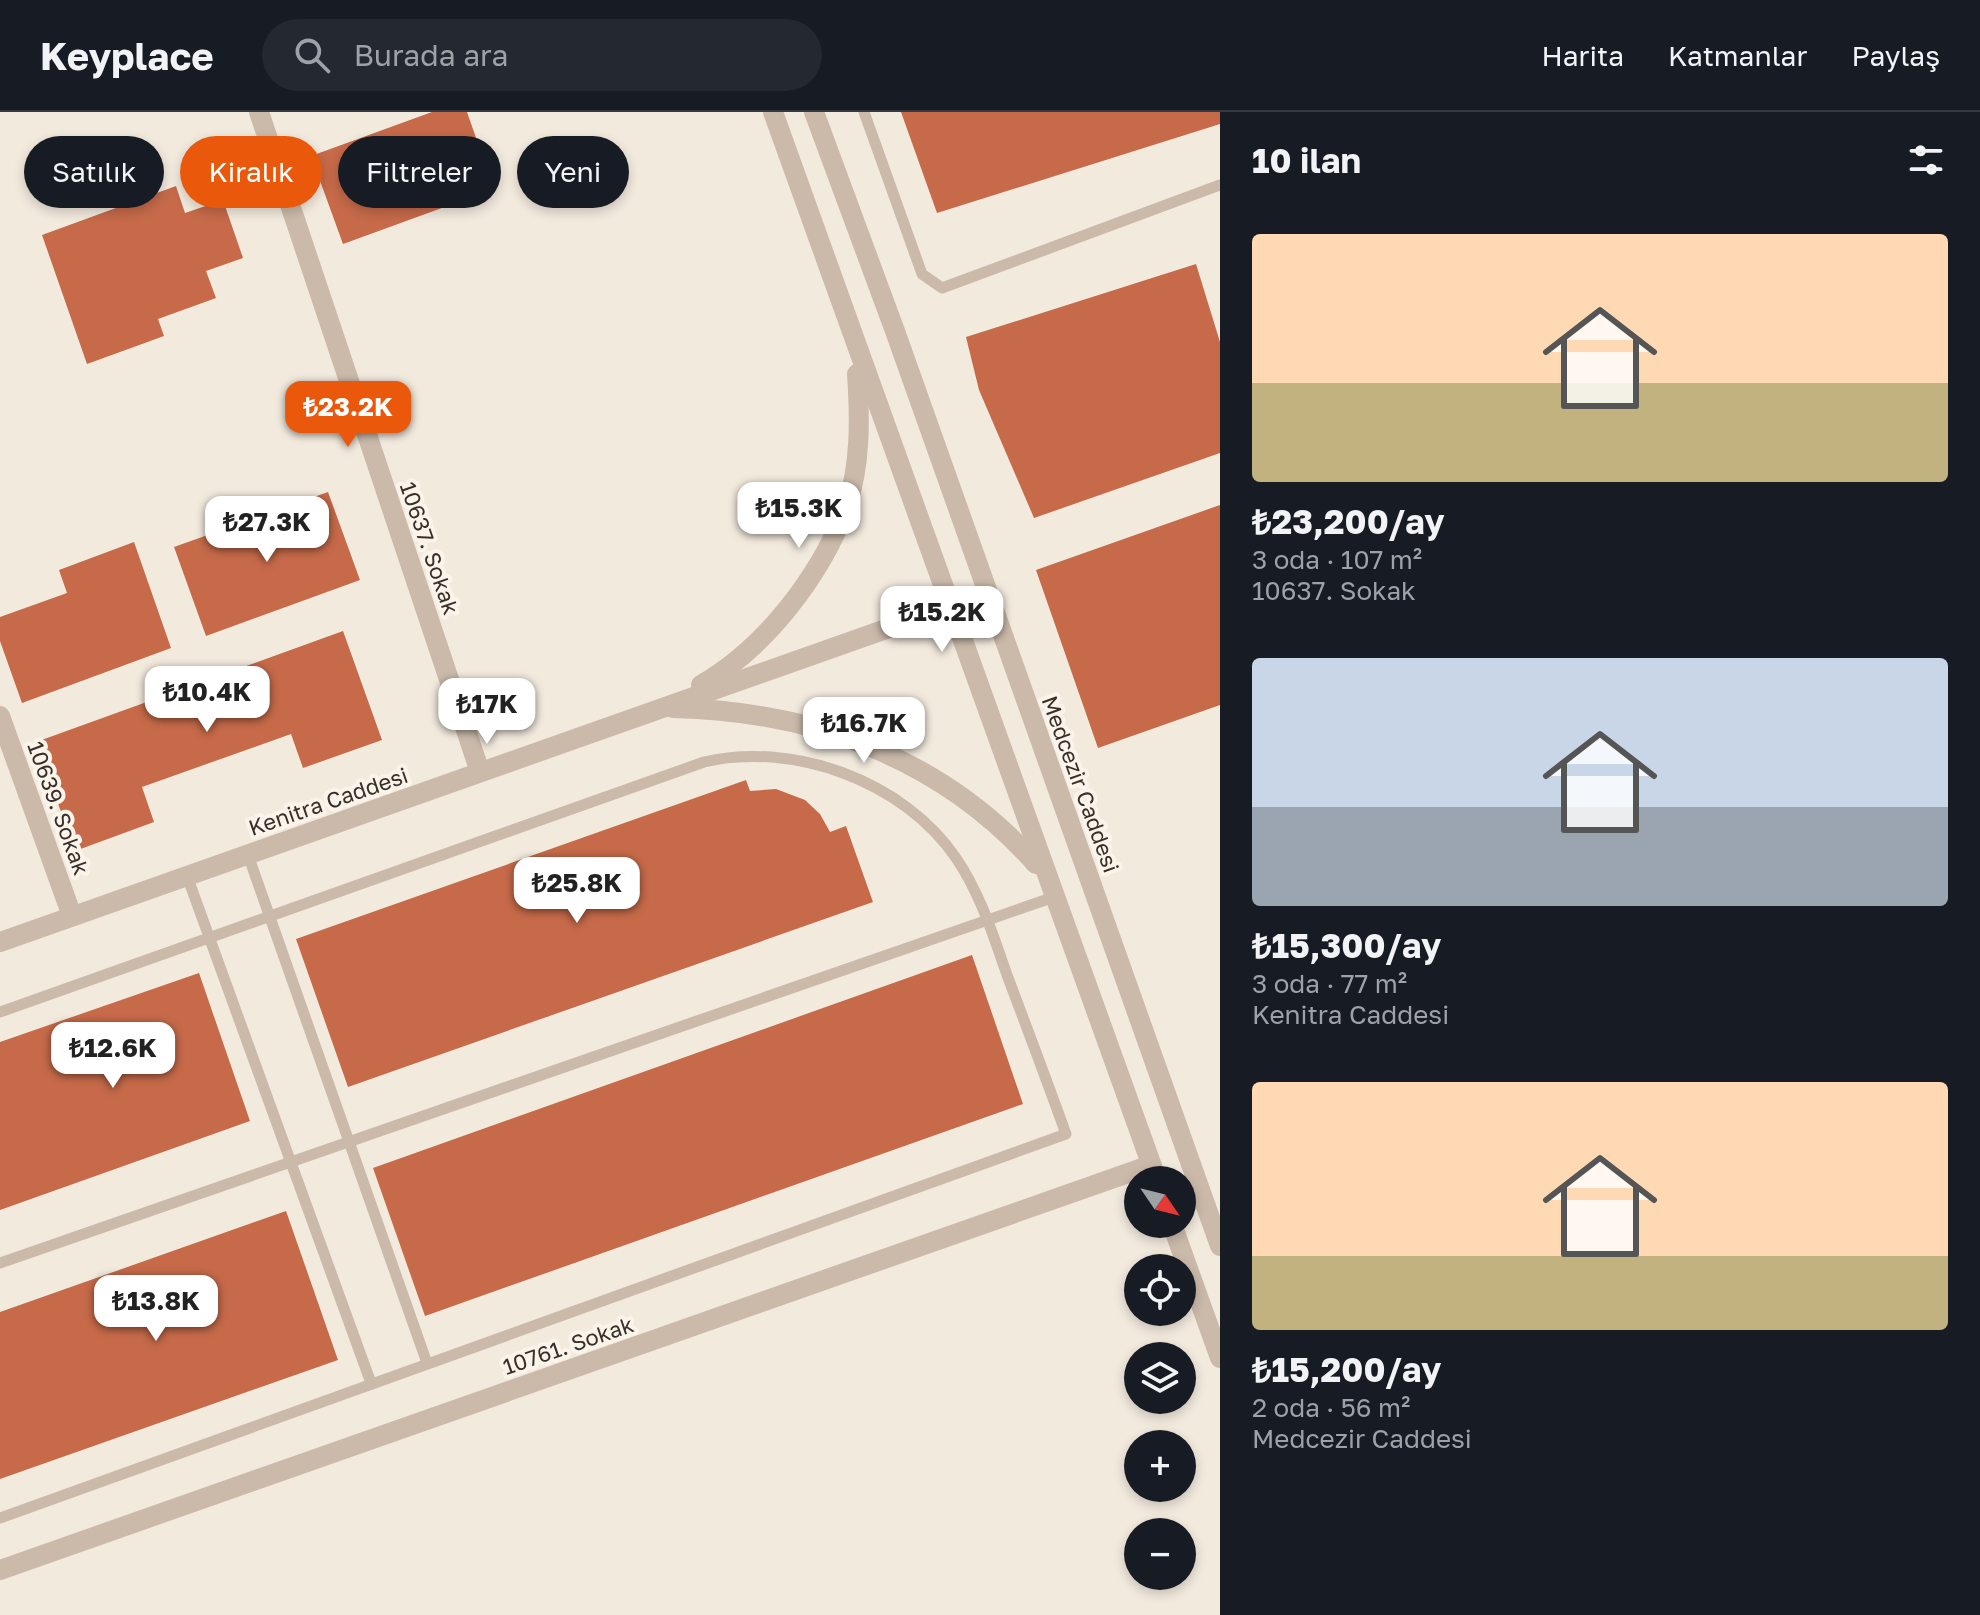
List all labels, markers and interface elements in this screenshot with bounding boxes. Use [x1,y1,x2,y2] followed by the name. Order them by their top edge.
[262,19,822,91] search box
[40,33,214,78] text: Keyplace
[290,33,334,77] icon: search
[354,37,508,73] text: Burada ara
[1542,39,1624,72] text: Harita
[1668,39,1807,72] text: Katmanlar
[1851,39,1940,72] text: Paylaş
[24,136,164,208] chip: Satılık
[180,136,322,208] chip: Kiralık
[338,136,501,208] chip: Filtreler
[517,136,629,208] chip: Yeni
[1904,138,1948,182] icon: filters
[1252,140,1361,180] text: 10 ilan
[1528,286,1672,430] icon: home
[283,381,413,449] pin: ₺23.2K
[303,391,393,422] text: ₺23.2K
[395,478,465,618] street label: 10637. Sokak
[734,482,864,550] pin: ₺15.3K
[755,492,843,523] text: ₺15.3K
[202,496,332,564] pin: ₺27.3K
[1252,501,1445,541] text: ₺23,200/ay
[223,506,311,537] text: ₺27.3K
[1252,544,1422,575] text: 3 oda · 107 m²
[1252,575,1416,606] text: 10637. Sokak
[877,586,1007,654] pin: ₺15.2K
[898,596,986,627] text: ₺15.2K
[142,666,272,734] pin: ₺10.4K
[163,676,251,707] text: ₺10.4K
[440,678,534,746] pin: ₺17K
[456,688,518,719] text: ₺17K
[1037,692,1125,876] street label: Medcezir Caddesi
[799,697,929,765] pin: ₺16.7K
[821,707,907,738] text: ₺16.7K
[1528,710,1672,854] icon: home
[22,737,96,879] street label: 10639. Sokak
[245,761,411,841] street label: Kenitra Caddesi
[512,857,642,925] pin: ₺25.8K
[532,867,622,898] text: ₺25.8K
[1252,925,1441,965] text: ₺15,300/ay
[1252,968,1407,999] text: 3 oda · 77 m²
[1252,999,1449,1030] text: Kenitra Caddesi
[48,1022,178,1090] pin: ₺12.6K
[69,1032,157,1063] text: ₺12.6K
[1528,1134,1672,1278] icon: home
[1124,1166,1196,1238] north arrow
[1124,1166,1196,1590] map controls
[1124,1254,1196,1326] button: locate
[91,1275,221,1343] pin: ₺13.8K
[112,1285,200,1316] text: ₺13.8K
[499,1310,637,1380] street label: 10761. Sokak
[1124,1342,1196,1414] button: layers
[1252,1349,1441,1389] text: ₺15,200/ay
[1252,1392,1410,1423] text: 2 oda · 56 m²
[1252,1423,1472,1454] text: Medcezir Caddesi
[1124,1430,1196,1502] button: +
[1124,1518,1196,1590] button: −

